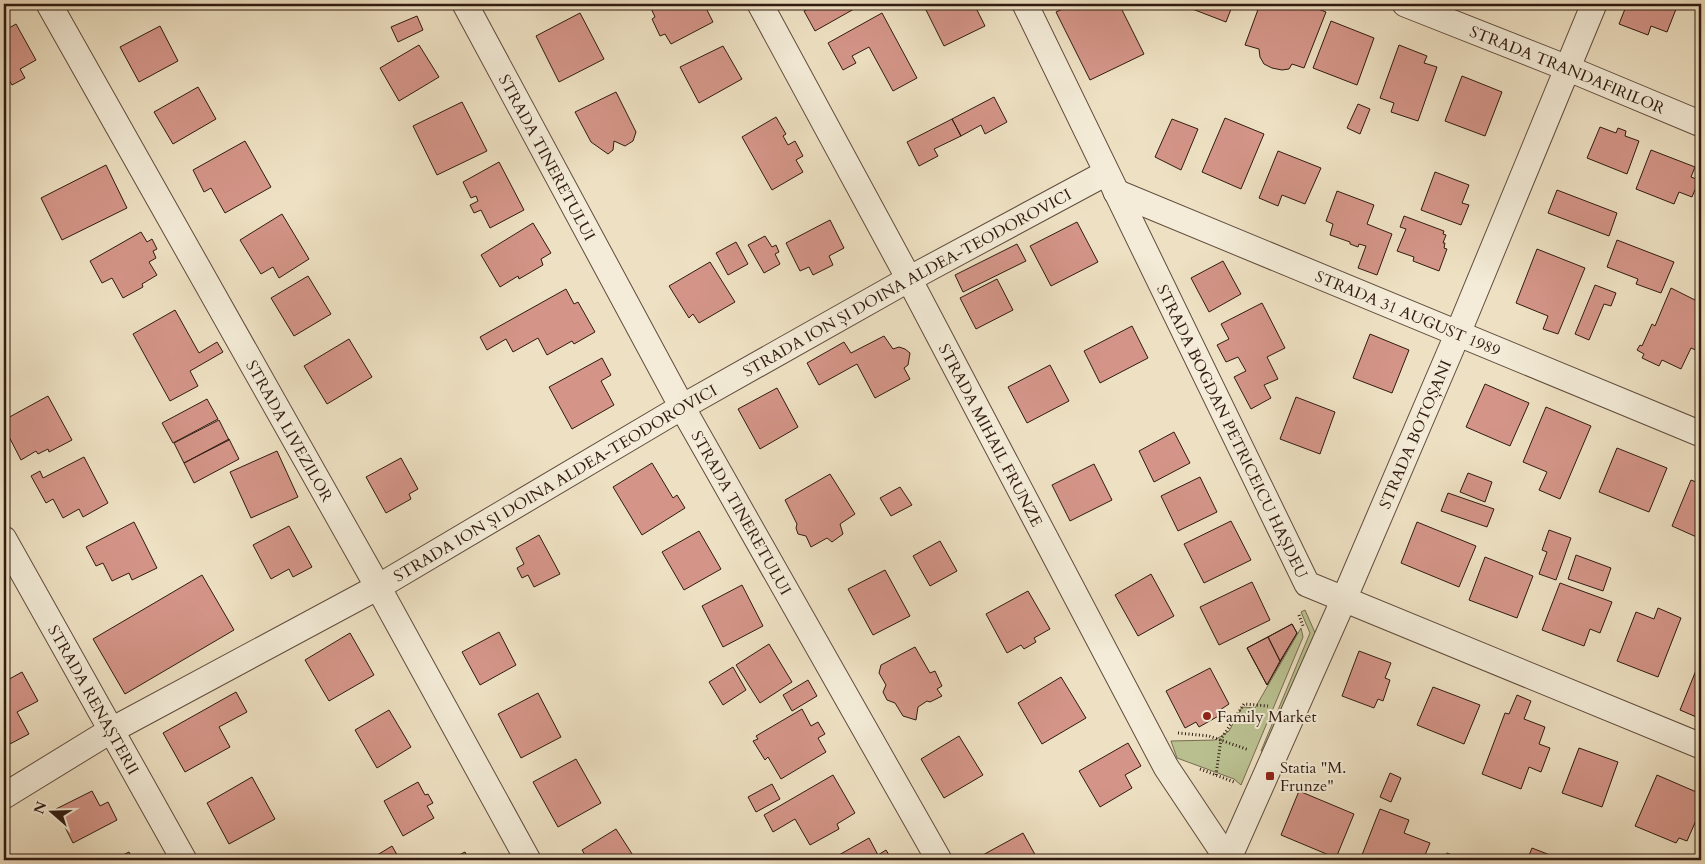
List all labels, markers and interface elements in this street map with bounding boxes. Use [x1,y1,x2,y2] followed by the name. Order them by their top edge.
[1466,21,1668,120] street label: STRADA TRANDAFIRILOR
[493,71,600,245] street label: STRADA TINERETULUI
[739,184,1076,383] street label: STRADA ION ȘI DOINA ALDEA-TEODOROVICI
[1312,266,1504,362] street label: STRADA 31 AUGUST 1989
[1151,281,1313,582] street label: STRADA BOGDAN PETRICEICU HAȘDEU
[933,340,1048,531] street label: STRADA MIHAIL FRUNZE
[240,356,338,506] street label: STRADA LIVEZILOR
[1374,357,1457,512] street label: STRADA BOTOȘANI
[390,380,721,587] street label: STRADA ION ȘI DOINA ALDEA-TEODOROVICI
[686,427,796,599] street label: STRADA TINERETULUI
[42,621,144,779] street label: STRADA RENAȘTERII
[1217,706,1317,728] place label: Family Market
[1201,710,1213,722] marker: Family Market
[1280,757,1346,797] place label: Statia "M. Frunze"
[1264,770,1276,782] marker: Statia "M. Frunze"
[28,786,78,836] north arrow
[29,799,51,817] text: N

